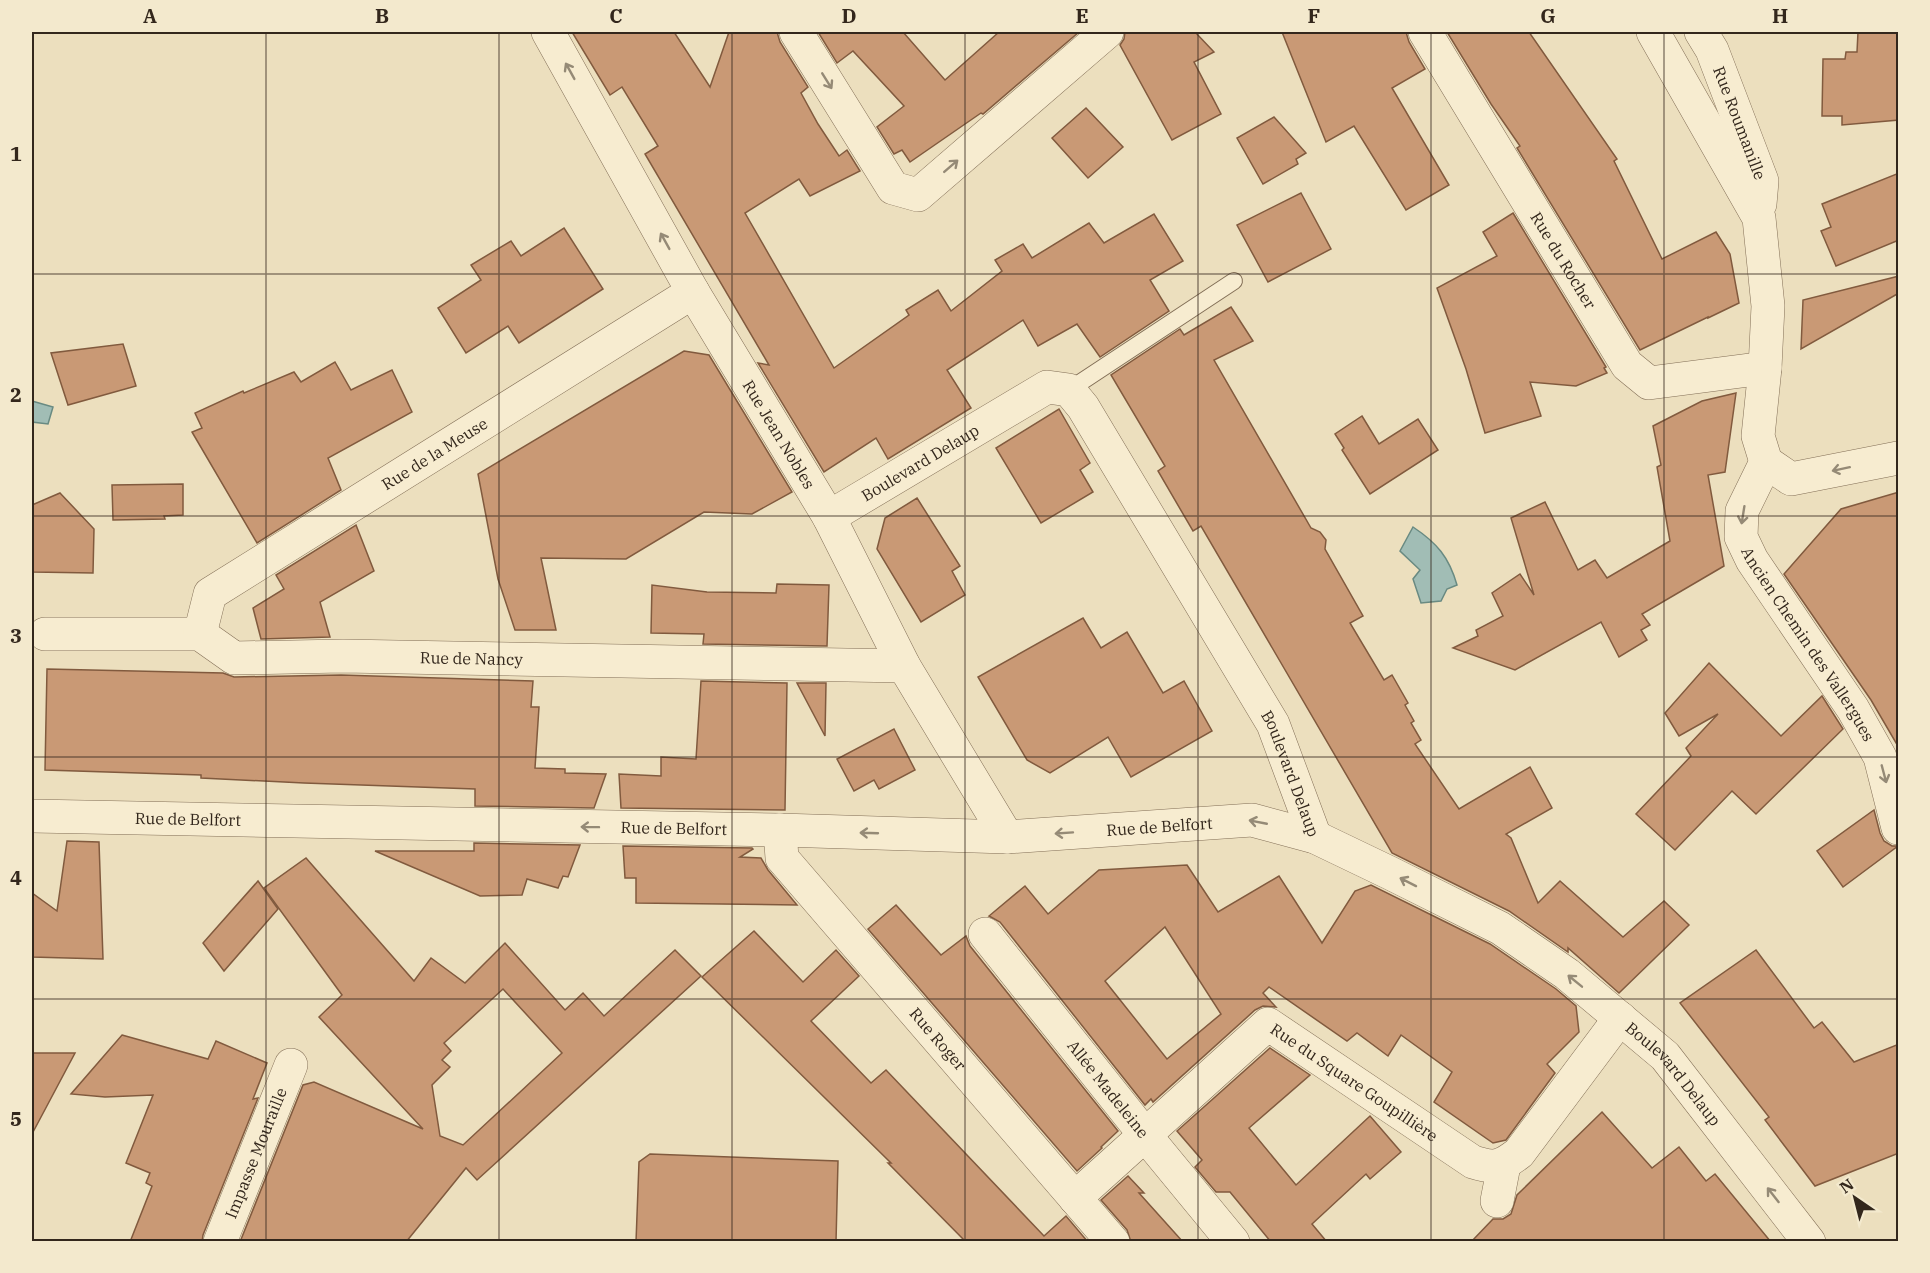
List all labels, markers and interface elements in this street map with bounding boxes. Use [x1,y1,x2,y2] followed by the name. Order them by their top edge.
[143,2,157,29] text: A
[375,2,389,29] text: B
[609,2,623,29] text: C
[841,2,857,29] text: D
[1075,2,1089,29] text: E
[1308,2,1320,29] text: F
[1540,2,1556,29] text: G
[1772,2,1788,29] text: H
[564,62,575,80] one-way arrow
[1709,63,1770,182] street label: Rue Roumanille
[821,72,833,89] one-way arrow
[10,140,22,167] text: 1
[943,160,959,173] one-way arrow
[1526,208,1601,312] street label: Rue du Rocher
[659,233,671,250] one-way arrow
[738,376,820,492] street label: Rue Jean Nobles
[10,381,22,408] text: 2
[378,413,491,494] street label: Rue de la Meuse
[857,420,983,506] street label: Boulevard Delaup
[1832,464,1851,475] one-way arrow
[1738,505,1749,525] one-way arrow
[1737,544,1879,745] street label: Ancien Chemin des Vallergues
[10,622,22,649] text: 3
[420,647,524,669] street label: Rue de Nancy
[1257,706,1324,839] street label: Boulevard Delaup
[1879,764,1890,783] one-way arrow
[135,808,242,830] street label: Rue de Belfort
[1106,813,1213,840] street label: Rue de Belfort
[1249,816,1268,827] one-way arrow
[621,817,728,839] street label: Rue de Belfort
[581,821,601,832] one-way arrow
[860,827,880,838] one-way arrow
[1054,828,1074,839] one-way arrow
[10,864,22,891] text: 4
[1399,875,1417,887] one-way arrow
[1567,974,1583,987] one-way arrow
[905,1003,971,1075] street label: Rue Roger
[1622,1017,1725,1130] street label: Boulevard Delaup
[1267,1019,1442,1146] street label: Rue du Square Goupillière
[1063,1036,1153,1142] street label: Allée Madeleine
[221,1085,291,1221] street label: Impasse Mouraille
[10,1105,22,1132] text: 5
[1825,1168,1885,1228] north arrow
[1835,1174,1857,1198] text: N
[1767,1188,1780,1204] one-way arrow

